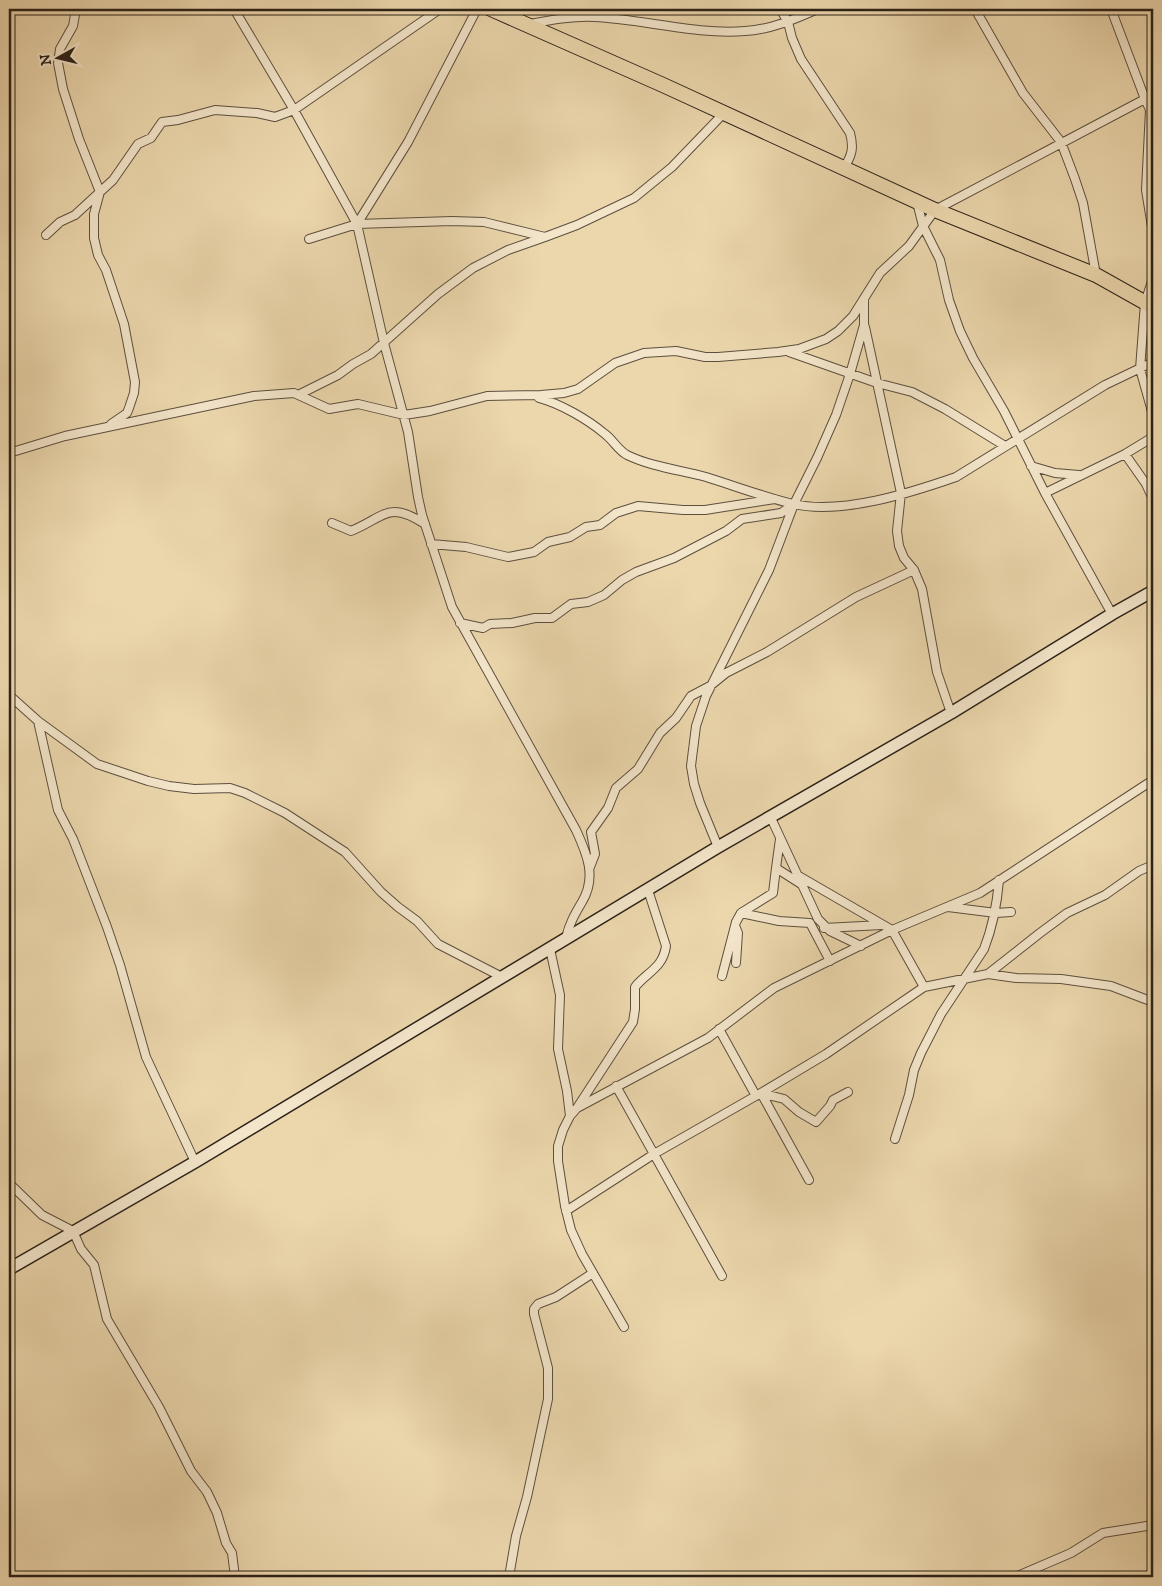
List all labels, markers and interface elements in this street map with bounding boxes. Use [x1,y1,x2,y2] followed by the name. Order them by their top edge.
[32,32,82,82] north arrow
[36,52,56,67] text: N

